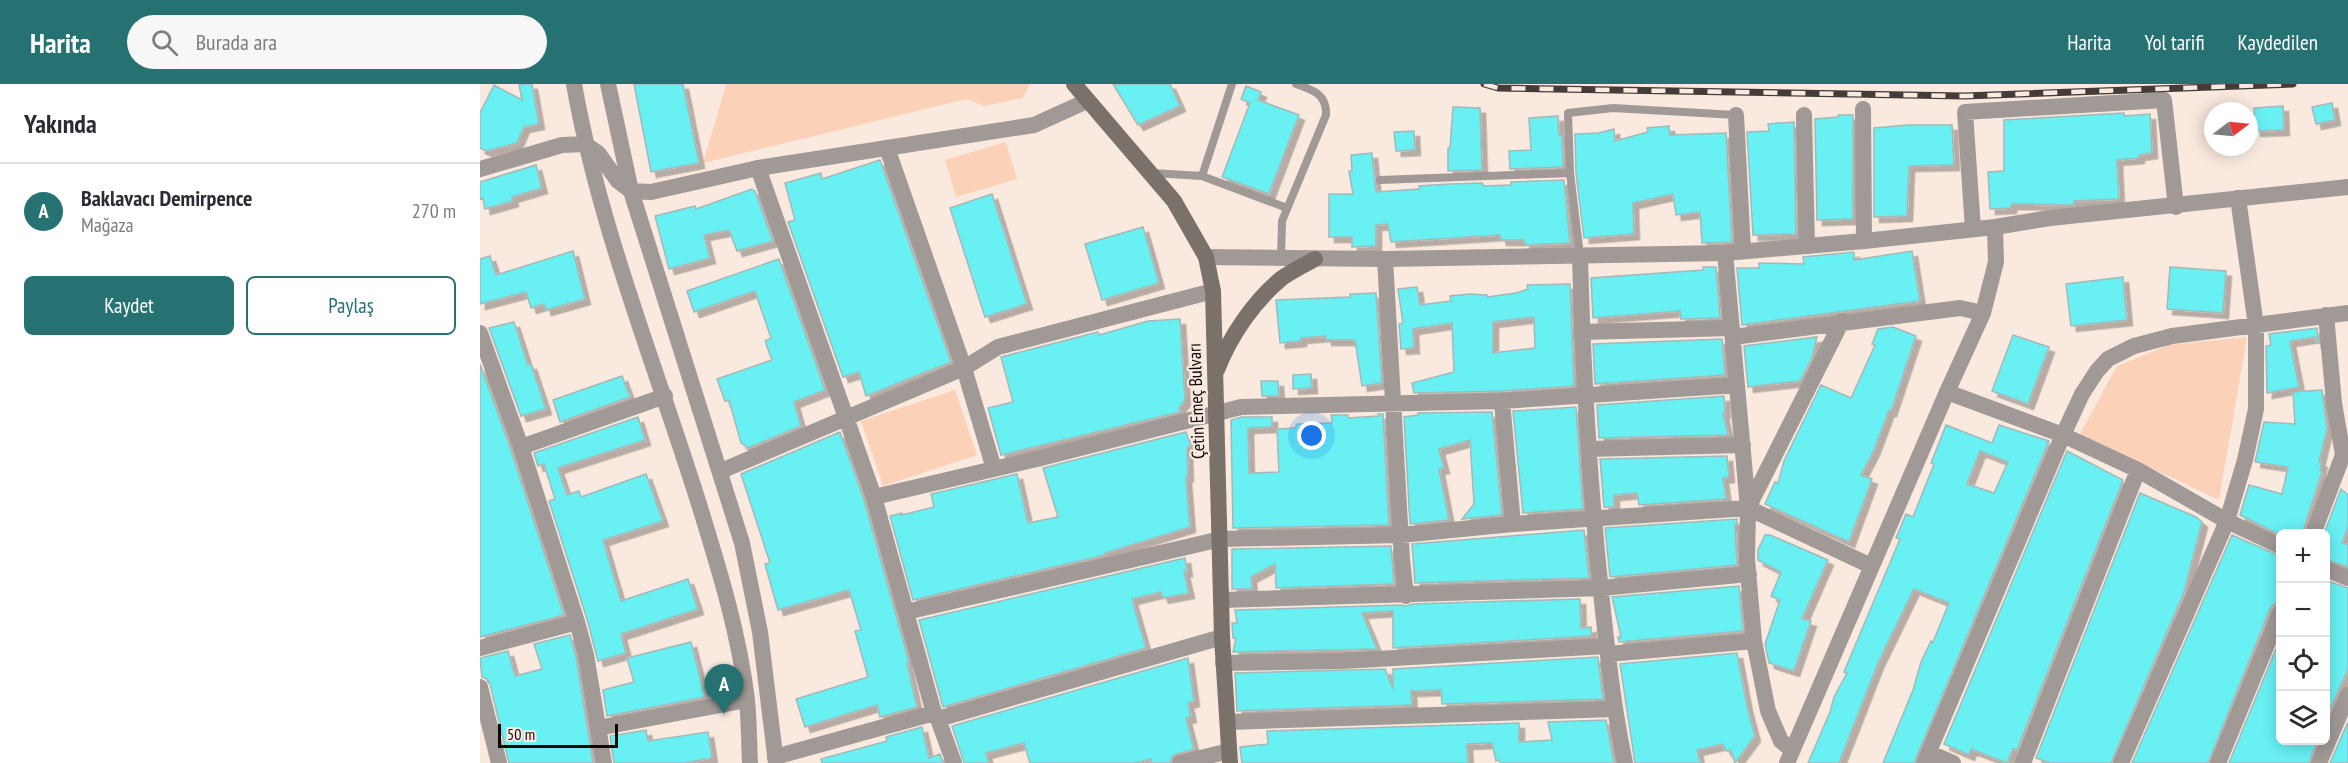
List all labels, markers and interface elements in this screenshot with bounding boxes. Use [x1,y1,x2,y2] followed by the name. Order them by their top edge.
[127,15,547,69] search box
[30,24,91,61] text: Harita
[148,26,181,59] icon: search
[196,28,277,56] text: Burada ara
[2067,29,2111,56] text: Harita
[2144,29,2205,56] text: Yol tarifi
[2238,29,2318,56] text: Kaydedilen
[2204,102,2258,156] north arrow
[24,107,97,140] text: Yakında
[81,184,253,212] text: Baklavacı Demirpence
[38,198,49,224] text: A
[412,198,456,224] text: 270 m
[81,212,134,238] text: Mağaza
[24,276,234,335] button: Kaydet
[246,276,456,335] button: Paylaş
[1182,343,1210,459] street label: Çetin Emeç Bulvarı
[1297,421,1326,450] your location
[2276,529,2330,745] map controls
[2276,529,2330,583] button: +
[2276,583,2330,637] button: −
[2276,637,2330,691] button: locate
[704,664,744,714] pin: A
[2276,691,2330,745] button: layers
[498,721,618,748] scale bar
[507,724,535,744] text: 50 m

